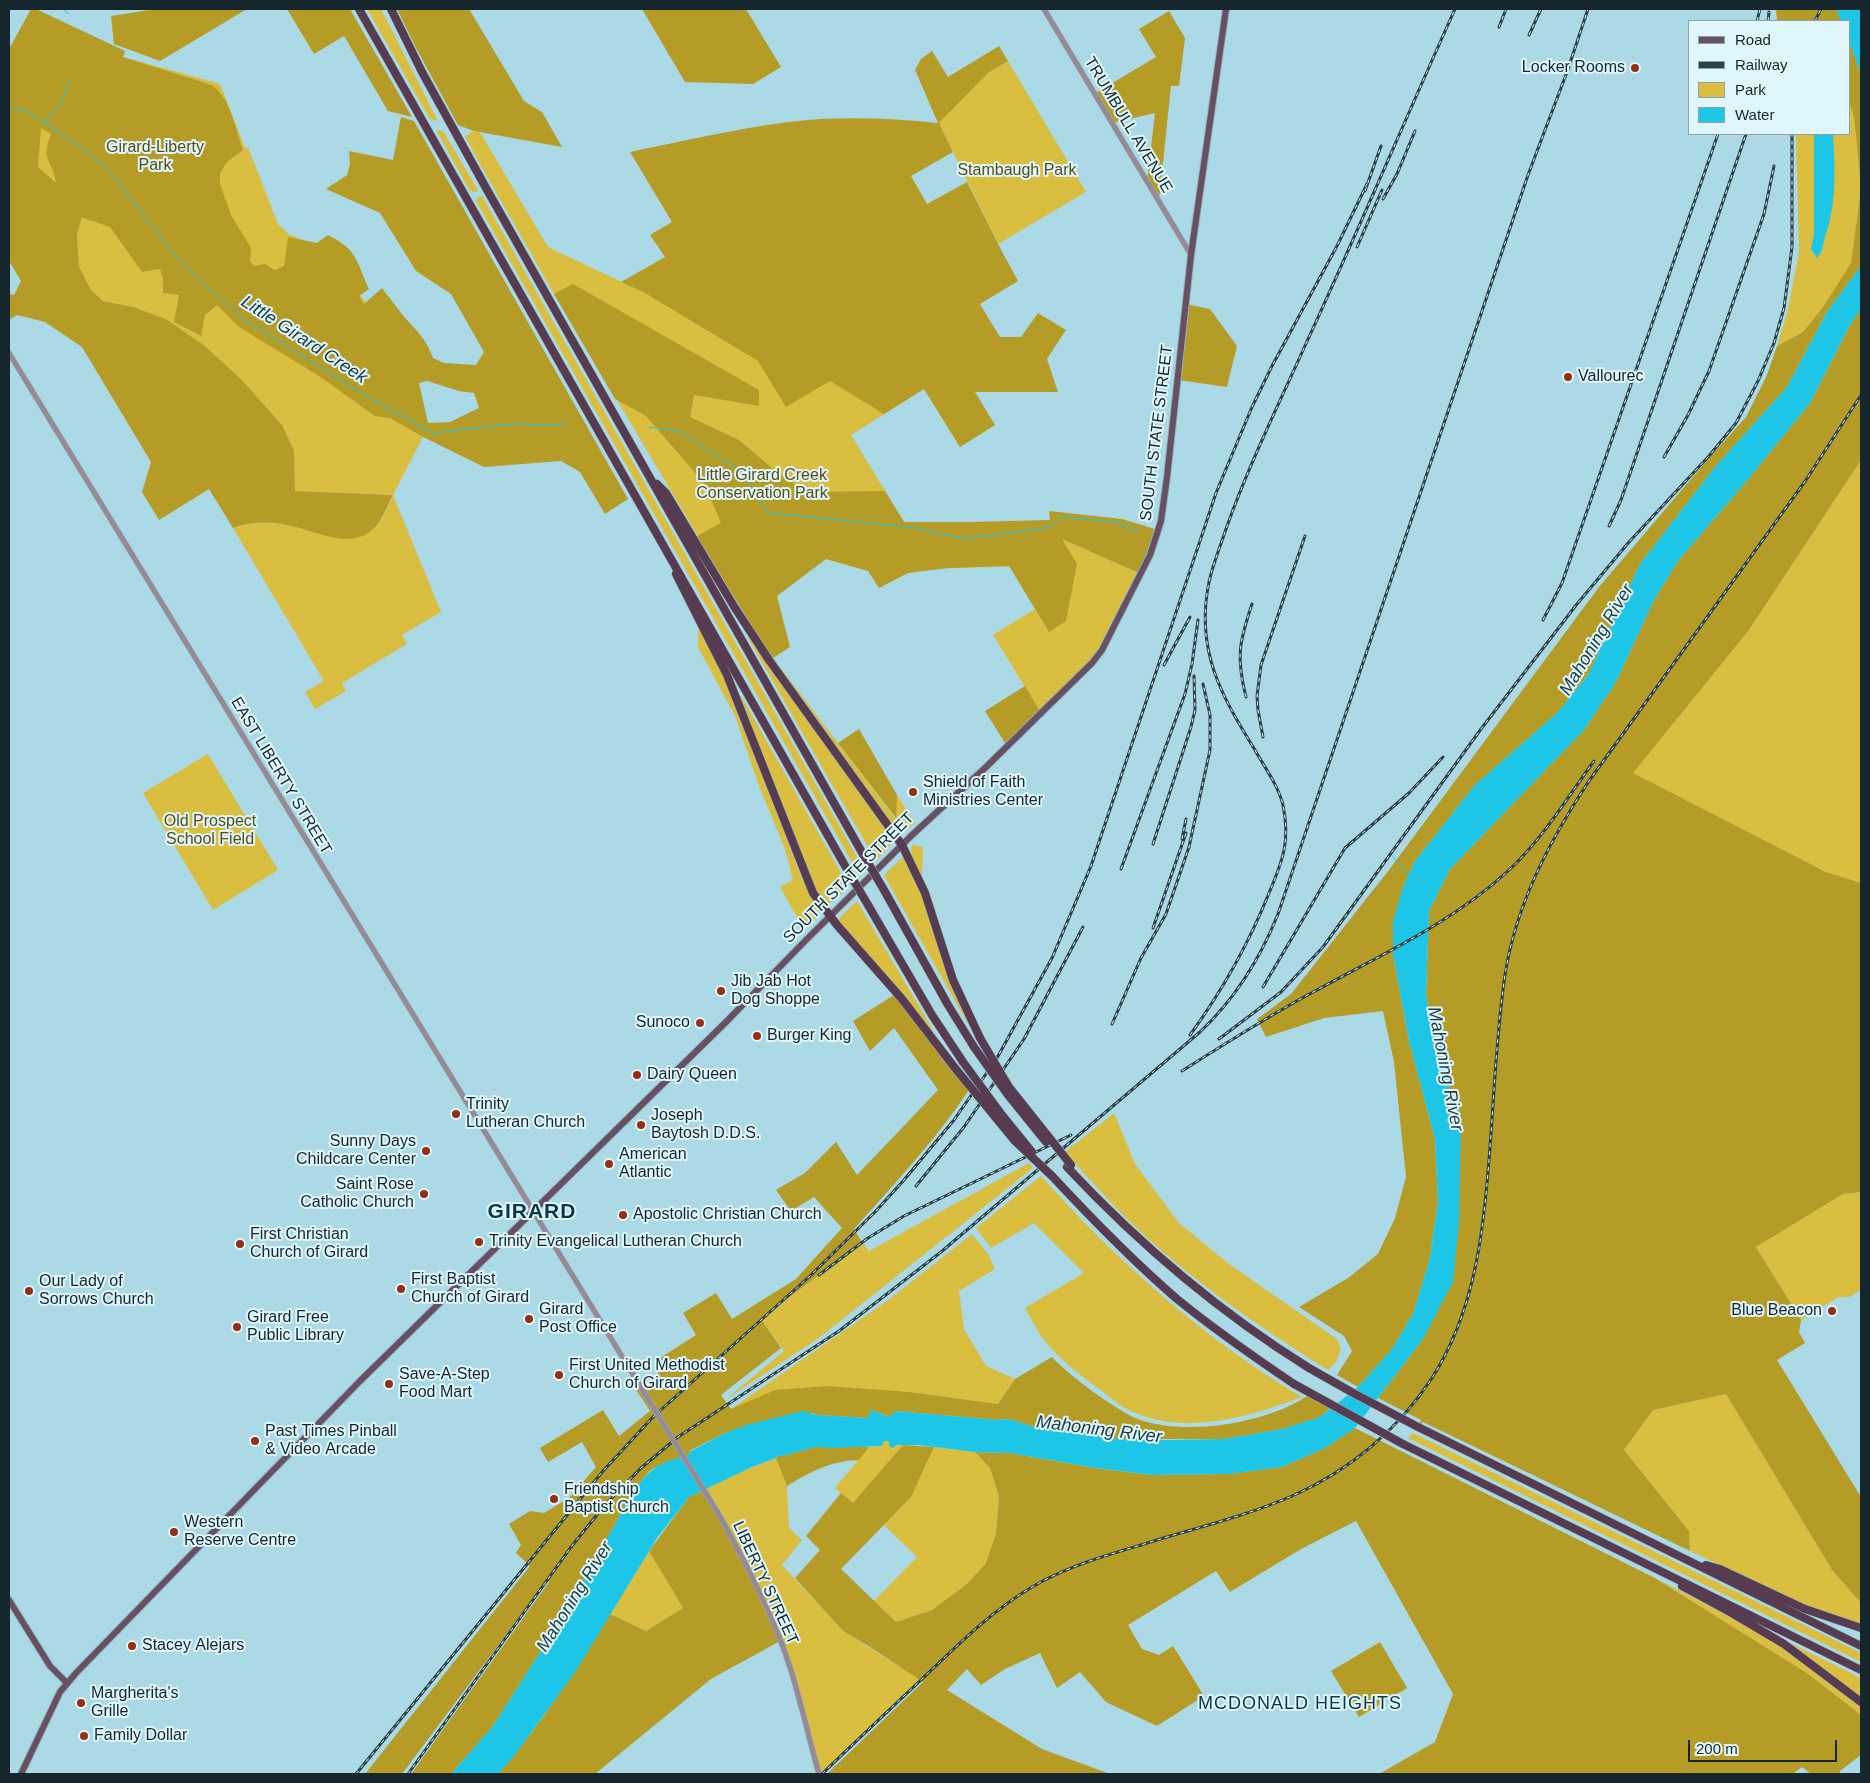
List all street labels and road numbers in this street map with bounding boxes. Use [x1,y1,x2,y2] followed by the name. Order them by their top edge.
[1080,54,1176,196] street label: TRUMBULL AVENUE
[1137,344,1177,522] street label: SOUTH STATE STREET
[226,694,336,858] street label: EAST LIBERTY STREET
[780,809,918,947] street label: SOUTH STATE STREET
[728,1518,802,1648] street label: LIBERTY STREET

